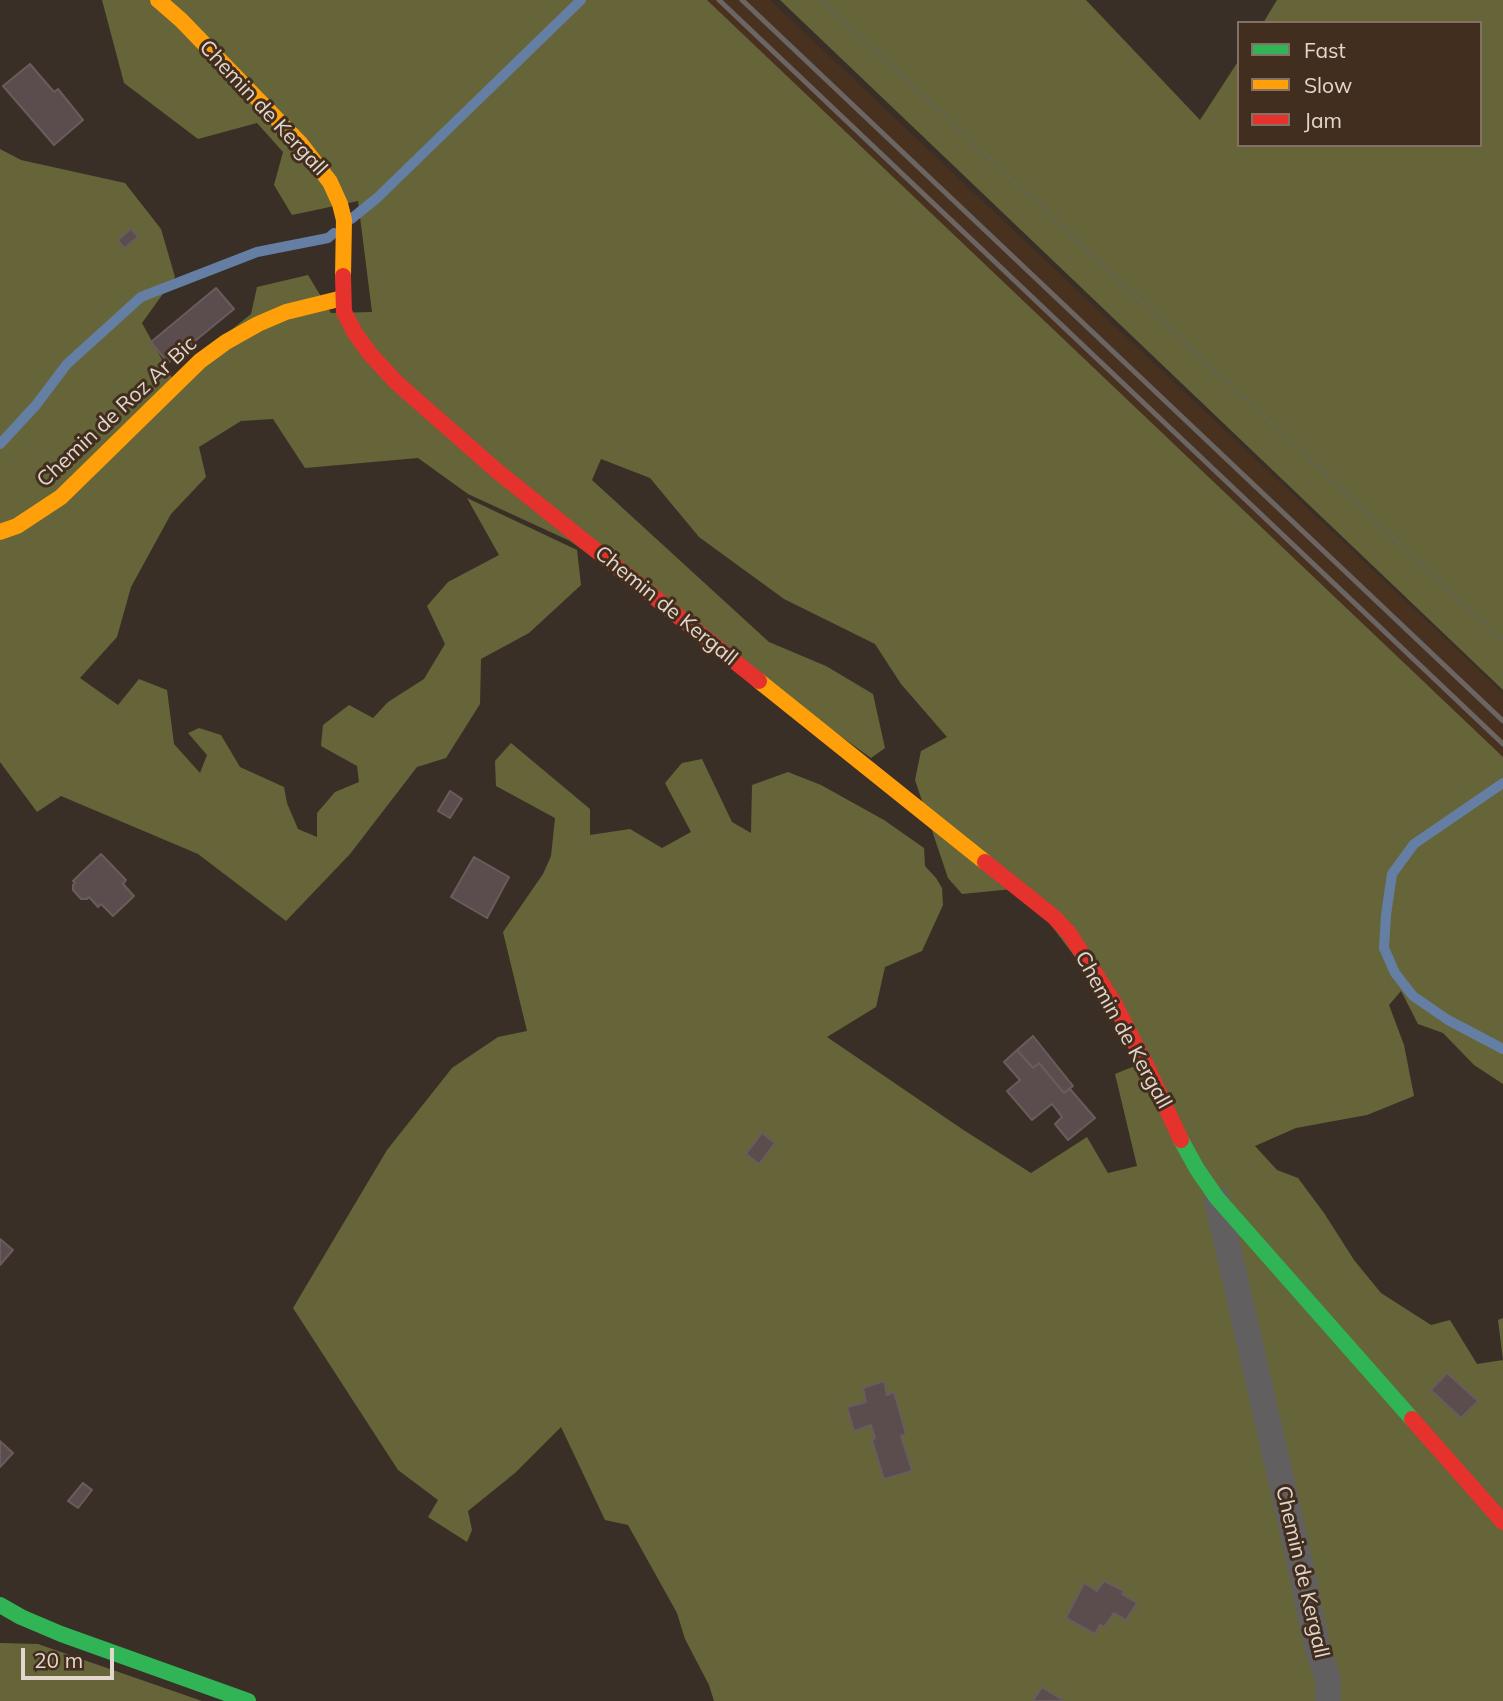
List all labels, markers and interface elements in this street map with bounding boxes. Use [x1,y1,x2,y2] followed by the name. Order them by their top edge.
[1237,21,1482,147] legend
[194,35,332,181] street label: Chemin de Kergall
[1304,37,1346,63] text: Fast
[1304,72,1352,98] text: Slow
[1304,107,1342,133] text: Jam
[32,331,202,493] street label: Chemin de Roz Ar Bic
[590,541,742,671] street label: Chemin de Kergall
[1069,947,1177,1113] street label: Chemin de Kergall
[1270,1483,1334,1661] street label: Chemin de Kergall
[24,1634,117,1678] scale bar
[34,1647,83,1673] text: 20 m

